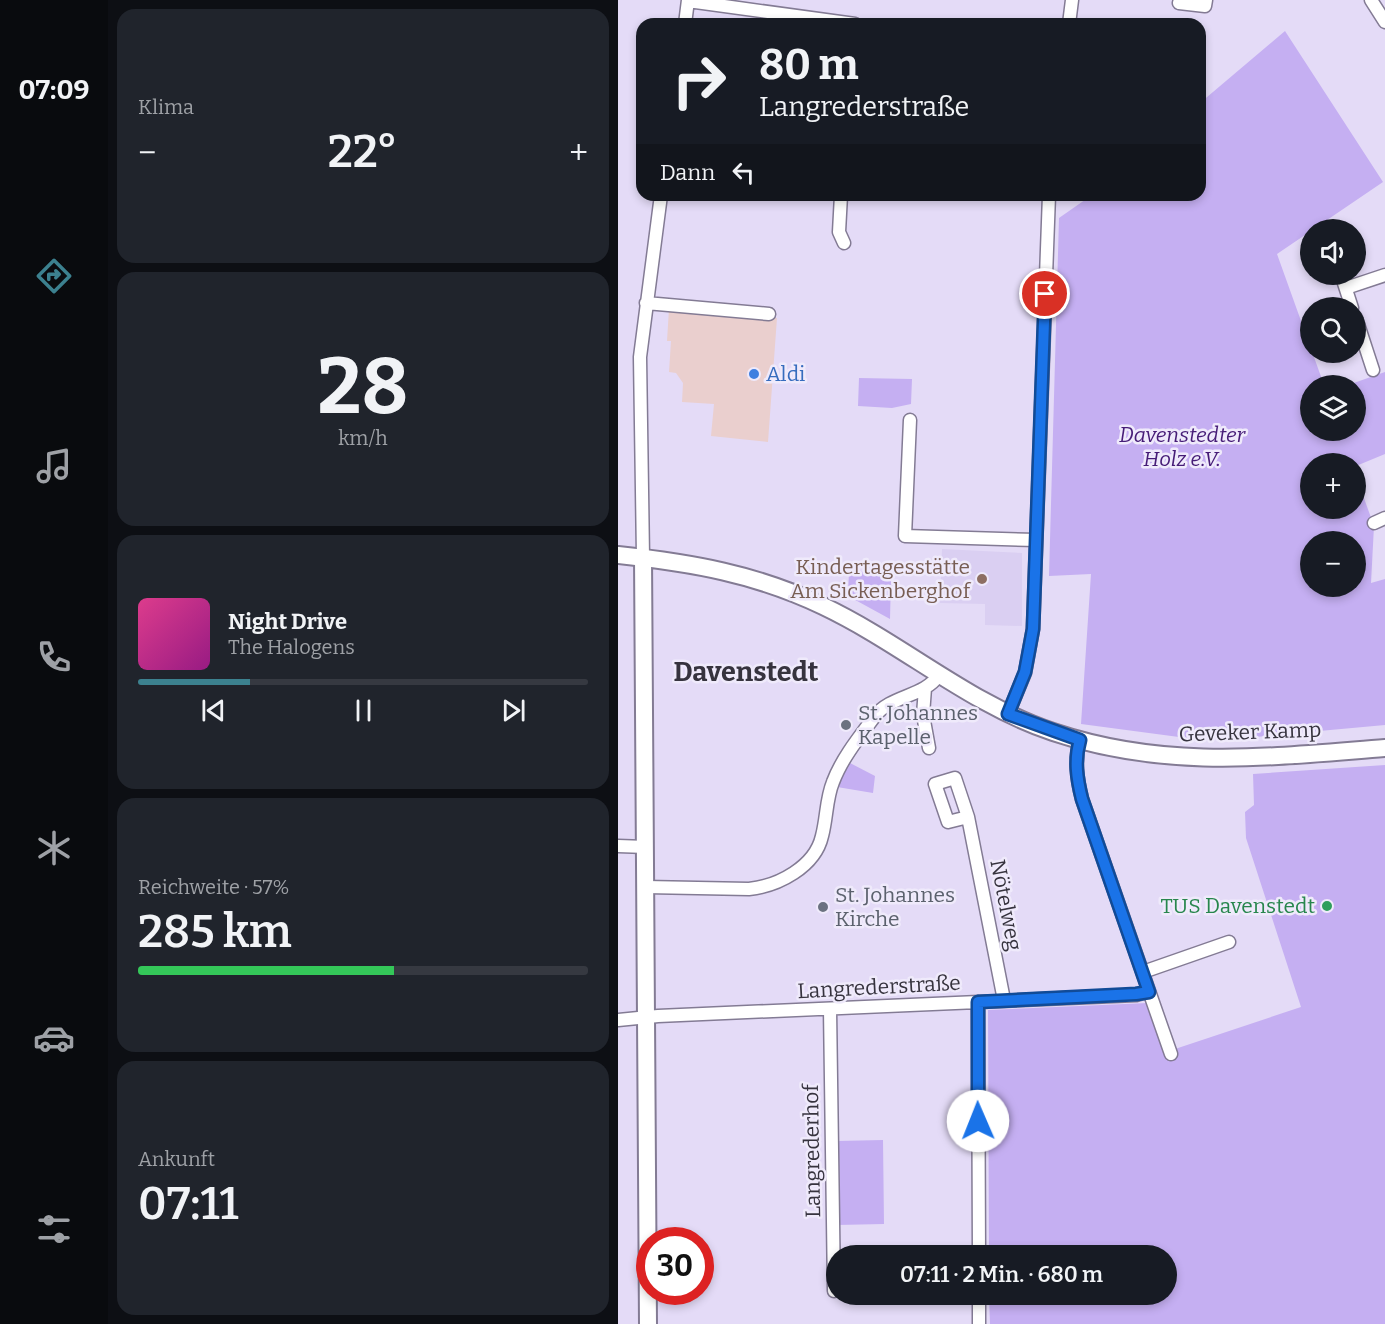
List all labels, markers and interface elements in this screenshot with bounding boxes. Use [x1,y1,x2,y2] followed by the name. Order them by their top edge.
[759,40,859,90] text: 80 m
[660,42,738,120] icon: right
[18,74,90,106] text: 07:09
[759,91,969,123] text: Langrederstraße
[138,95,194,119] text: Klima
[328,125,398,179] text: 22°
[138,133,156,173] text: −
[569,133,588,173] text: +
[727,156,760,189] icon: left
[660,159,715,186] text: Dann
[1300,219,1366,597] map controls
[1300,219,1366,285] button: sound
[33,255,75,297] icon: directions
[1019,268,1070,319] pin
[1028,277,1061,310] icon: arrive
[1300,297,1366,363] button: search
[318,340,408,434] text: 28
[766,361,805,387] place label: Aldi
[747,367,761,381] marker: Aldi
[1300,375,1366,441] button: layers
[1119,422,1247,472] park label: Davenstedter Holz e.V.
[338,426,388,450] text: km/h
[33,445,75,487] icon: music
[1300,453,1366,519] button: +
[1300,531,1366,597] button: −
[790,554,972,604] place label: Kindertagesstätte Am Sickenberghof
[975,572,989,586] marker: Kindertagesstätte Am Sickenberghof
[228,608,347,635] text: Night Drive
[228,635,355,659] text: The Halogens
[33,636,75,678] icon: phone
[673,656,819,688] district label: Davenstedt
[197,694,230,727] icon: previous
[347,694,380,727] icon: pause
[497,694,530,727] icon: next
[858,700,978,750] place label: St. Johannes Kapelle
[1178,717,1322,747] street label: Geveker Kamp
[839,718,853,732] marker: St. Johannes Kapelle
[33,827,75,869] icon: climate
[984,857,1028,953] street label: Nötelweg
[138,875,289,899] text: Reichweite · 57%
[835,882,955,932] place label: St. Johannes Kirche
[1160,893,1315,919] place label: TUS Davenstedt
[1320,899,1334,913] marker: TUS Davenstedt
[816,900,830,914] marker: St. Johannes Kirche
[138,905,292,959] text: 285 km
[797,970,961,1004] street label: Langrederstraße
[33,1017,75,1059] icon: car
[798,1083,826,1218] street label: Langrederhof
[946,1089,1010,1153] position arrow
[138,1147,215,1171] text: Ankunft
[138,1177,239,1231] text: 07:11
[33,1208,75,1250] icon: filters
[636,1227,714,1305] speed limit sign: 30
[900,1261,1103,1288] text: 07:11 · 2 Min. · 680 m

